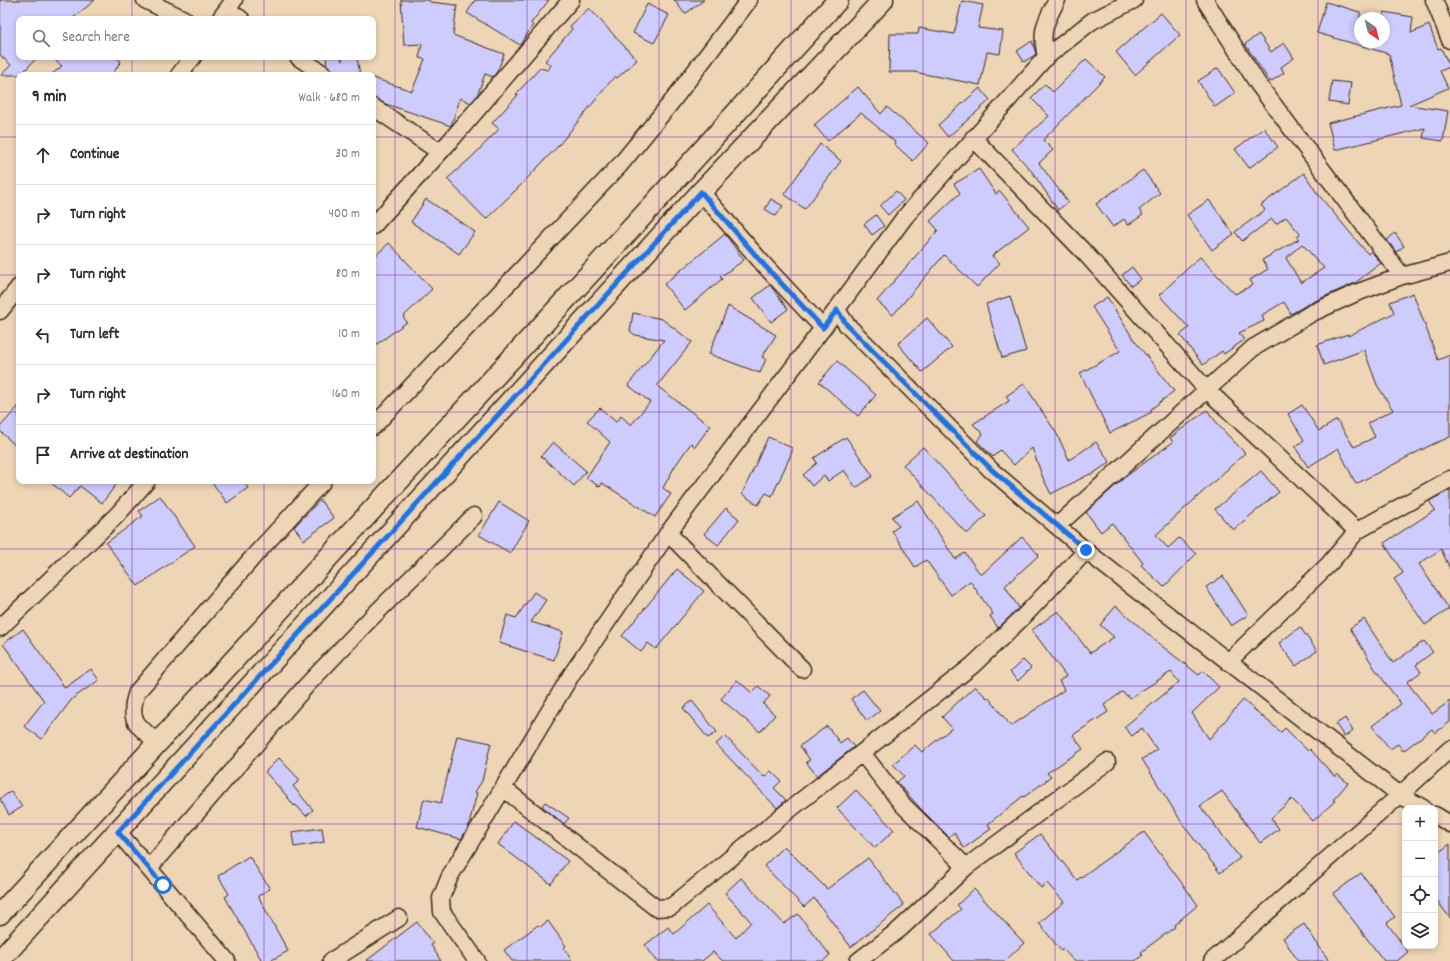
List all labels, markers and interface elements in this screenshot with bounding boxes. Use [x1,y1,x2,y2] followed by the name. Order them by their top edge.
[1354,12,1390,48] north arrow
[16,16,376,60] search box
[30,27,52,49] icon: search
[62,27,130,49] text: Search here
[32,86,66,110] text: 9 min
[299,89,360,108] text: Walk · 680 m
[32,144,54,166] icon: ahead
[70,144,119,166] text: Continue
[335,145,360,164] text: 30 m
[32,204,54,226] icon: right
[70,204,126,226] text: Turn right
[329,205,360,224] text: 400 m
[32,264,54,286] icon: right
[70,264,126,286] text: Turn right
[336,265,360,284] text: 80 m
[32,324,54,346] icon: left
[70,324,119,346] text: Turn left
[338,325,360,344] text: 10 m
[32,384,54,406] icon: right
[70,384,126,406] text: Turn right
[332,385,360,404] text: 160 m
[32,444,54,466] icon: arrive
[70,444,188,466] text: Arrive at destination
[1077,541,1095,559] route end
[1402,805,1438,949] map controls
[1402,805,1438,841] button: +
[1402,841,1438,877] button: −
[154,876,172,894] route start
[1402,877,1438,913] button: locate
[1402,913,1438,949] button: layers

